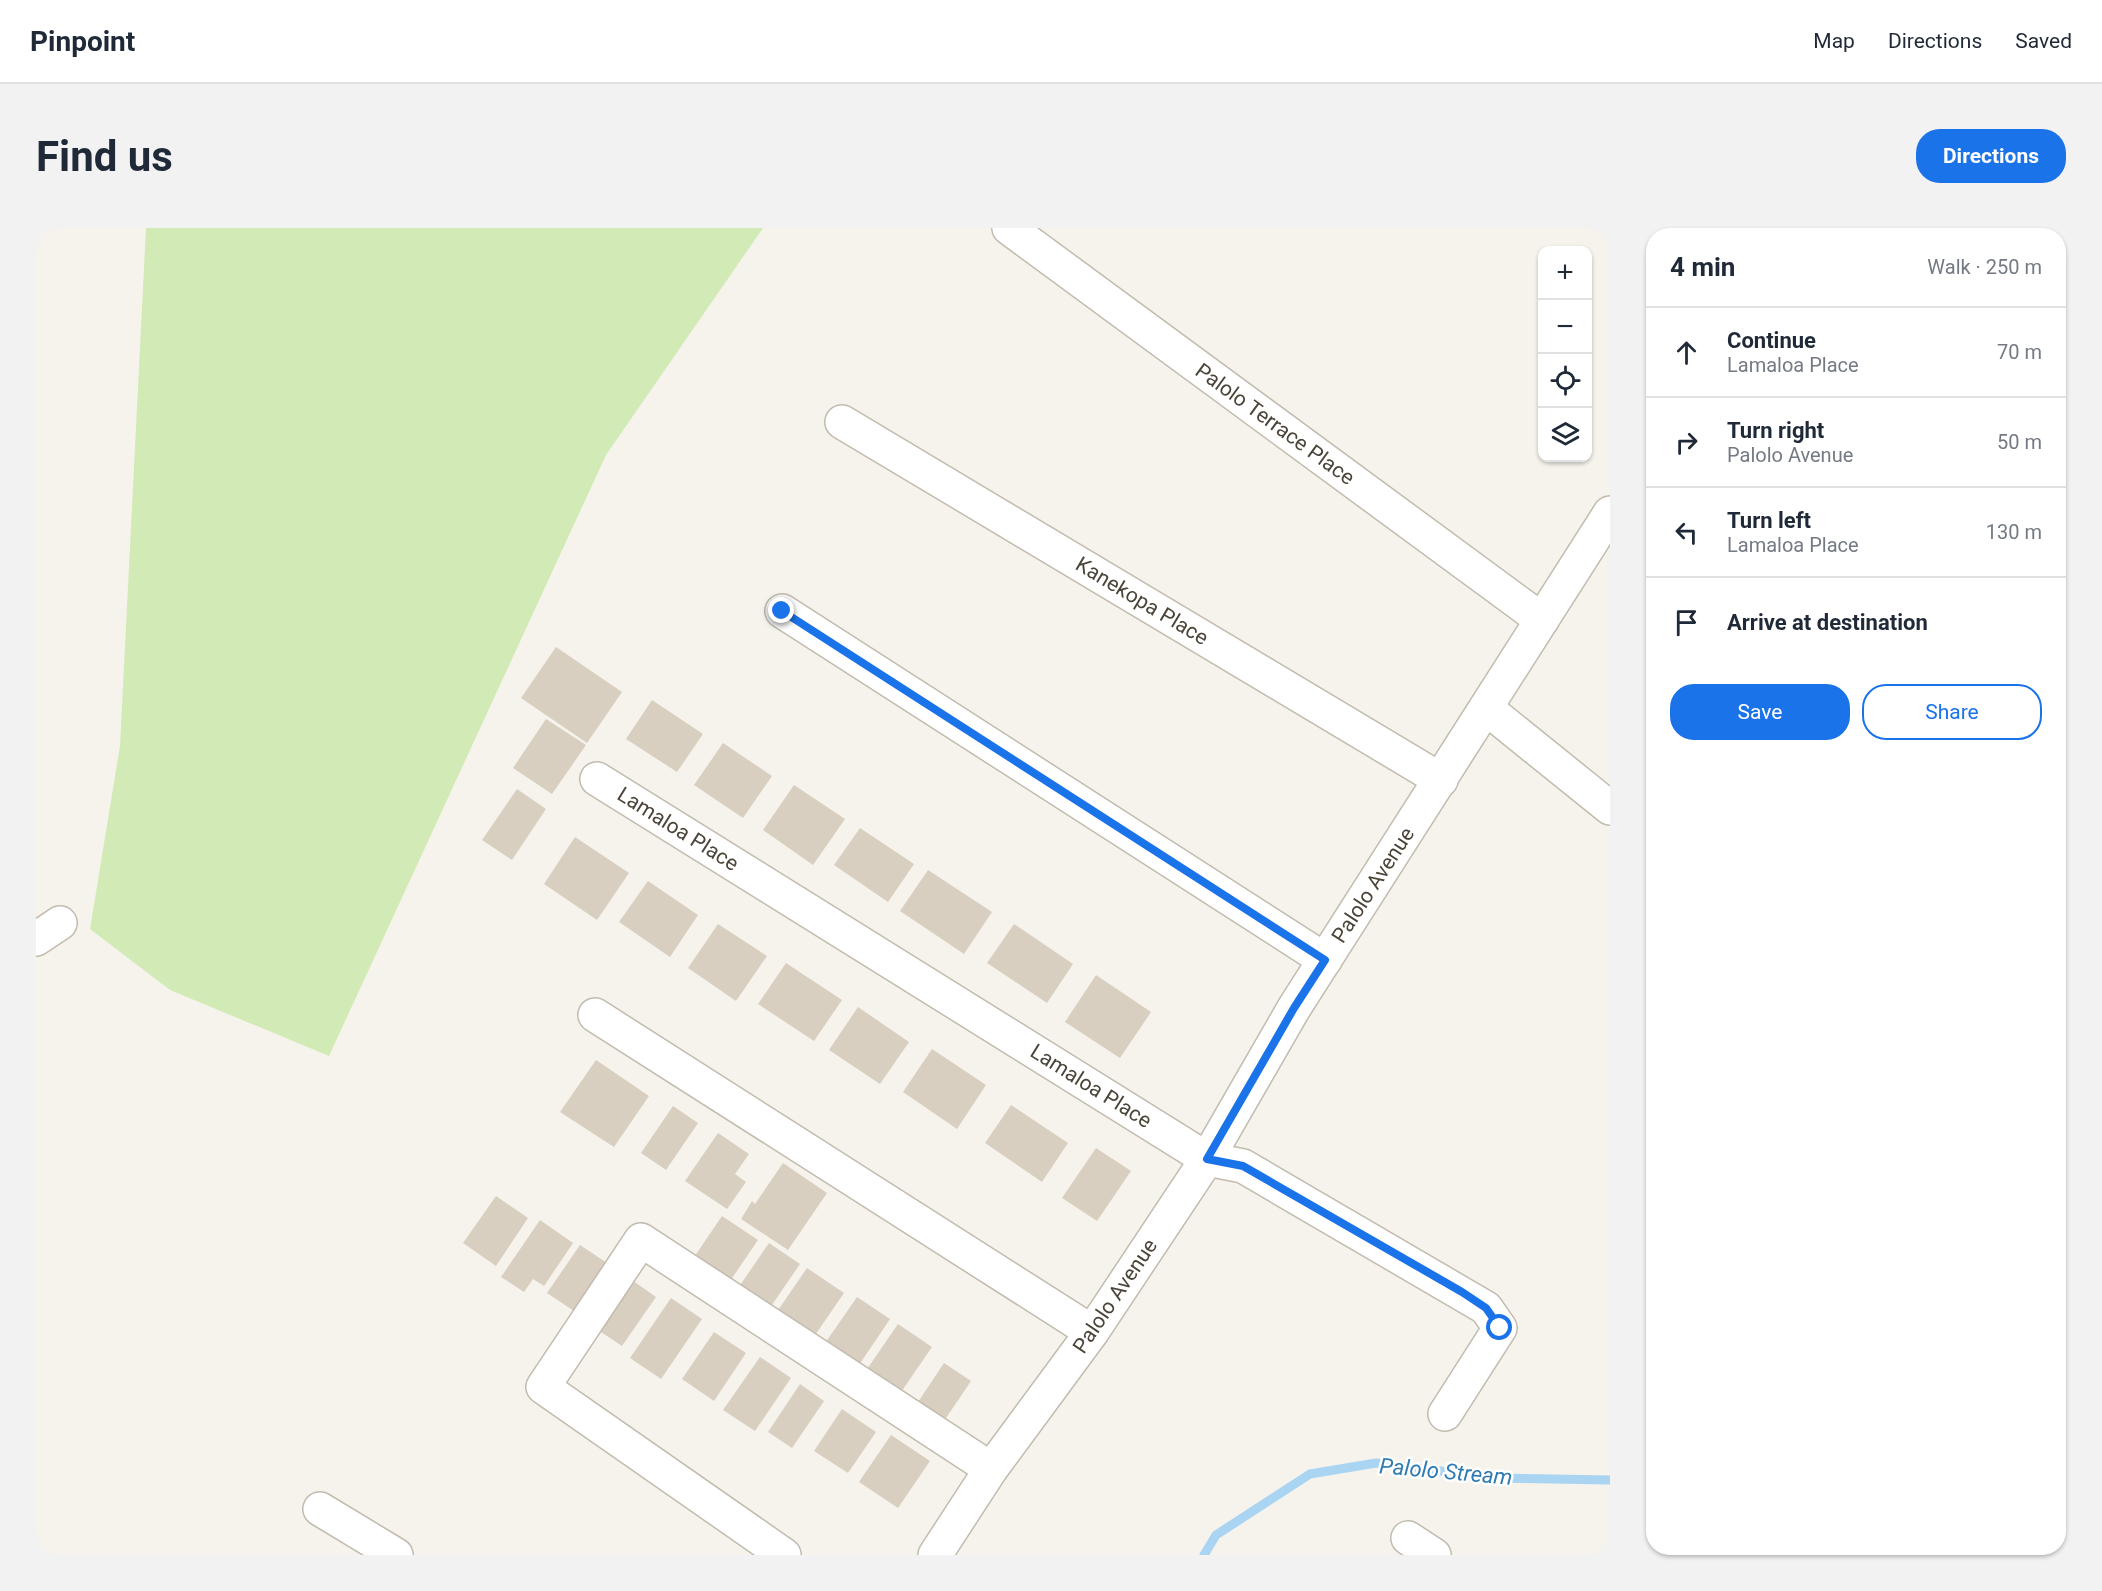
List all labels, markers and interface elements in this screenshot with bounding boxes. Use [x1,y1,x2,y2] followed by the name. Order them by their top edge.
[30,25,135,58] text: Pinpoint
[1813,29,1855,53] text: Map
[1888,29,1982,53] text: Directions
[2015,29,2072,53] text: Saved
[1916,129,2066,183] button: Directions
[36,132,173,181] text: Find us
[1538,246,1592,462] map controls
[1538,246,1592,300] button: +
[1670,252,1735,282] text: 4 min
[1927,255,2042,279] text: Walk · 250 m
[1538,300,1592,354] button: −
[1727,328,1816,353] text: Continue
[1670,336,1703,369] icon: ahead
[1997,340,2042,364] text: 70 m
[1727,353,1859,377] text: Lamaloa Place
[1538,354,1592,408] button: locate
[1191,358,1359,490] street label: Palolo Terrace Place
[1538,408,1592,462] button: layers
[1727,418,1824,443] text: Turn right
[1670,426,1703,459] icon: right
[1997,430,2042,454] text: 50 m
[1727,443,1853,467] text: Palolo Avenue
[1727,508,1811,533] text: Turn left
[1670,516,1703,549] icon: left
[1986,520,2042,544] text: 130 m
[1727,533,1859,557] text: Lamaloa Place
[1071,552,1213,650] street label: Kanekopa Place
[768,597,794,623] route end
[1670,606,1703,639] icon: arrive
[1727,610,1928,635] text: Arrive at destination
[1670,684,1850,740] button: Save
[1862,684,2042,740] button: Share
[613,782,743,876] street label: Lamaloa Place
[1327,823,1419,947] street label: Palolo Avenue
[1026,1039,1156,1133] street label: Lamaloa Place
[1068,1234,1162,1358] street label: Palolo Avenue
[1486,1314,1512,1340] route start
[1378,1453,1513,1490] water label: Palolo Stream

